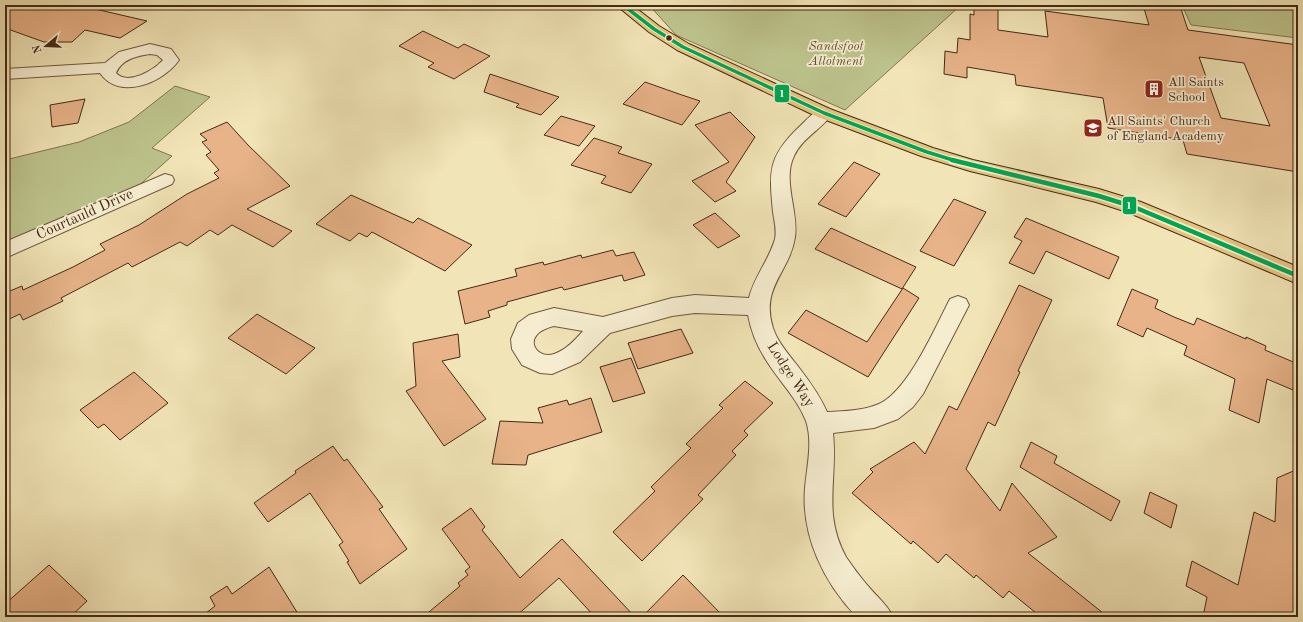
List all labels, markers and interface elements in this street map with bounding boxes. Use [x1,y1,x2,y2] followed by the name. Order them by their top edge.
[26,26,66,66] north arrow
[664,33,674,43] unlabelled marker
[808,40,864,68] park label: Sandsfoot Allotment
[31,42,45,55] text: N
[1168,76,1224,104] place label: All Saints School
[1143,78,1165,100] building icon: All Saints School
[774,84,790,103] line badge: 1
[779,89,785,100] text: 1
[1107,115,1224,143] place label: All Saints' Church of England Academy
[1082,117,1104,139] school or university icon: All Saints' Church of England Academy
[34,187,136,243] street label: Courtauld Drive
[1122,196,1137,215] line badge: 1
[1126,201,1132,212] text: 1
[763,340,817,410] street label: Lodge Way

